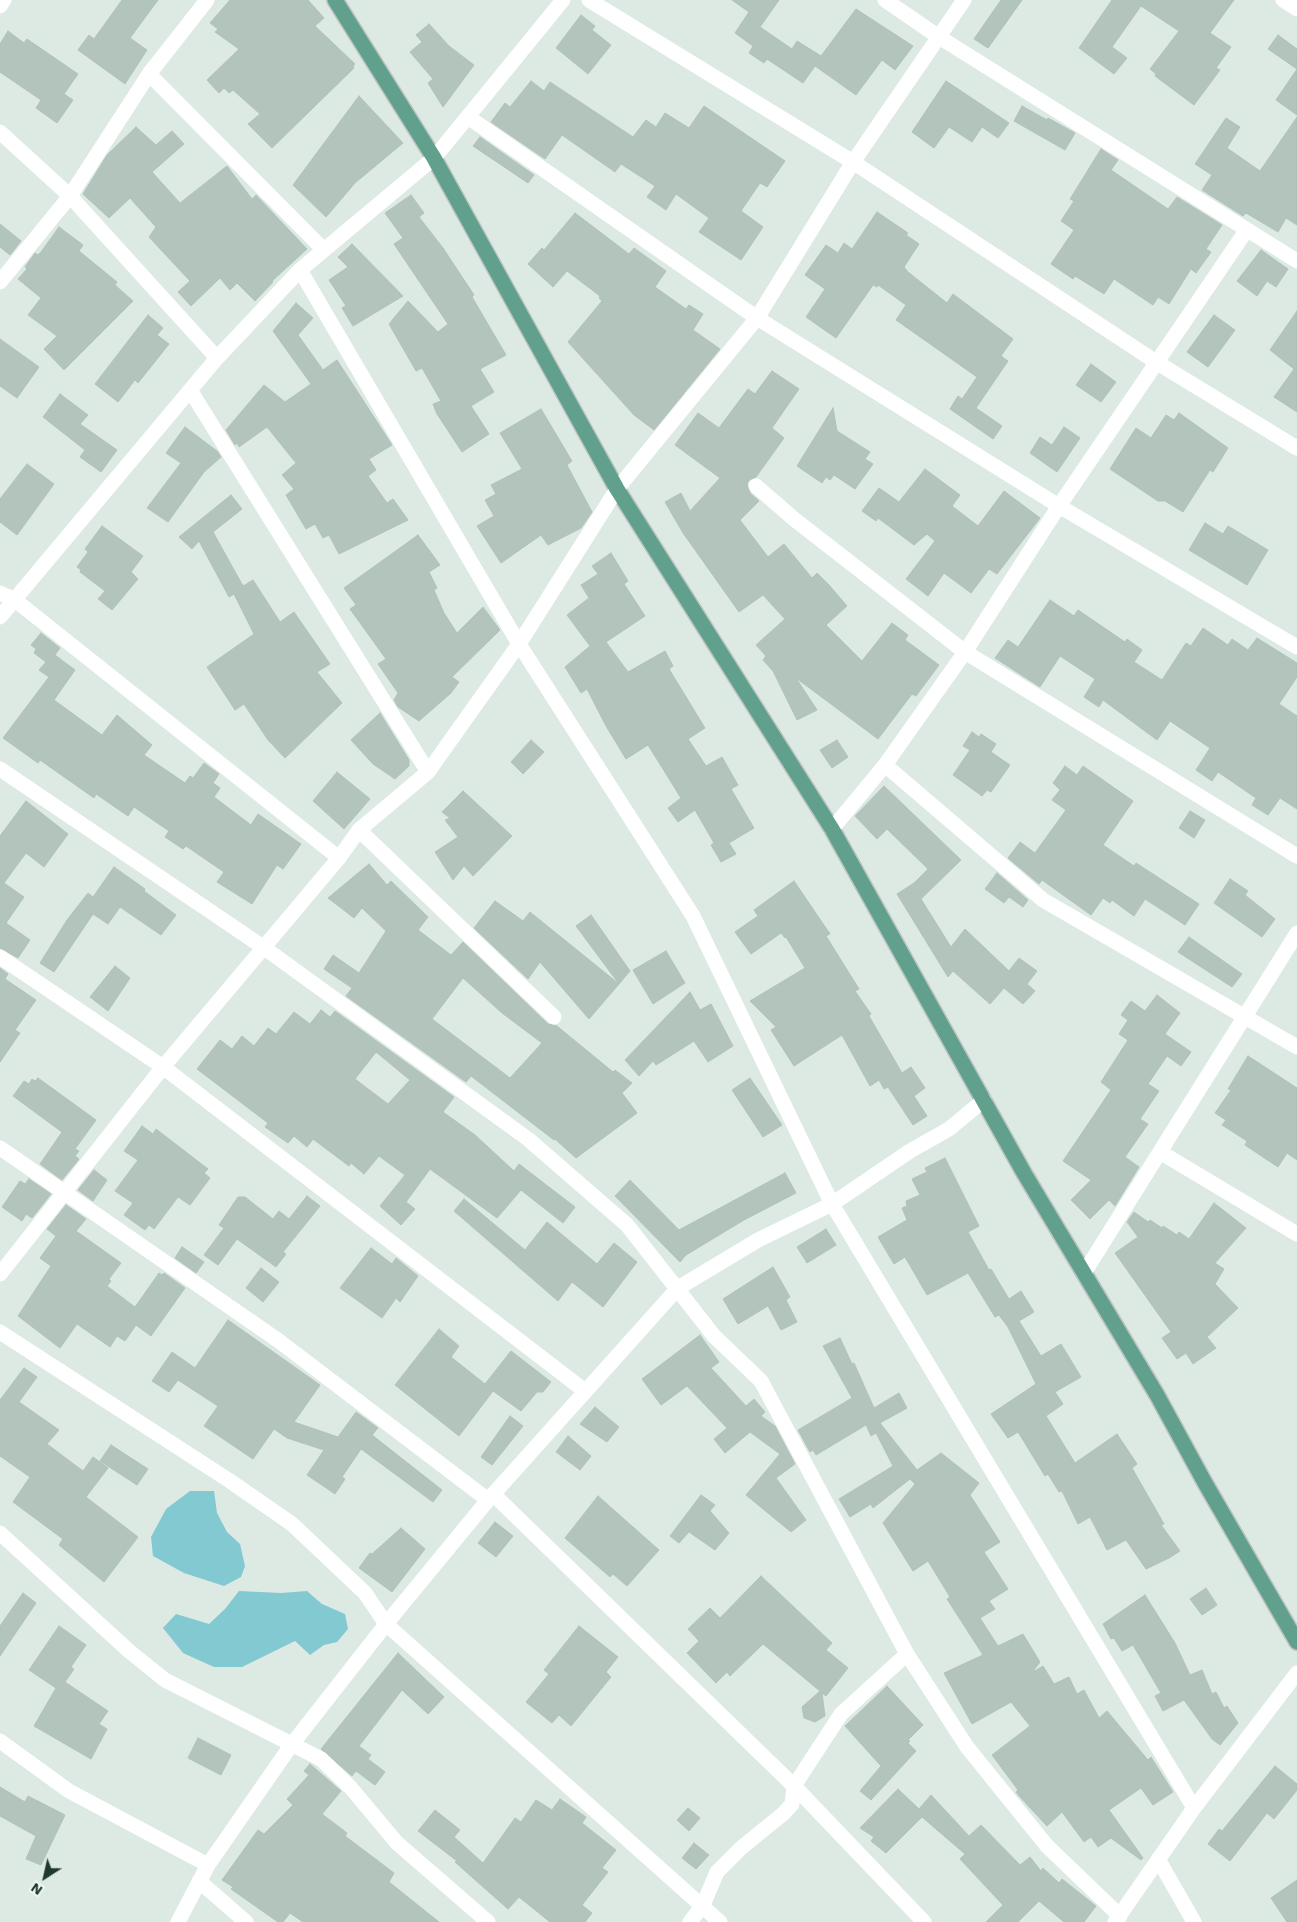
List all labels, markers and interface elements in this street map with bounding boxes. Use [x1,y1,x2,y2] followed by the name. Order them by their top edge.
[20,1852,70,1902] north arrow
[28,1880,45,1899] text: N

